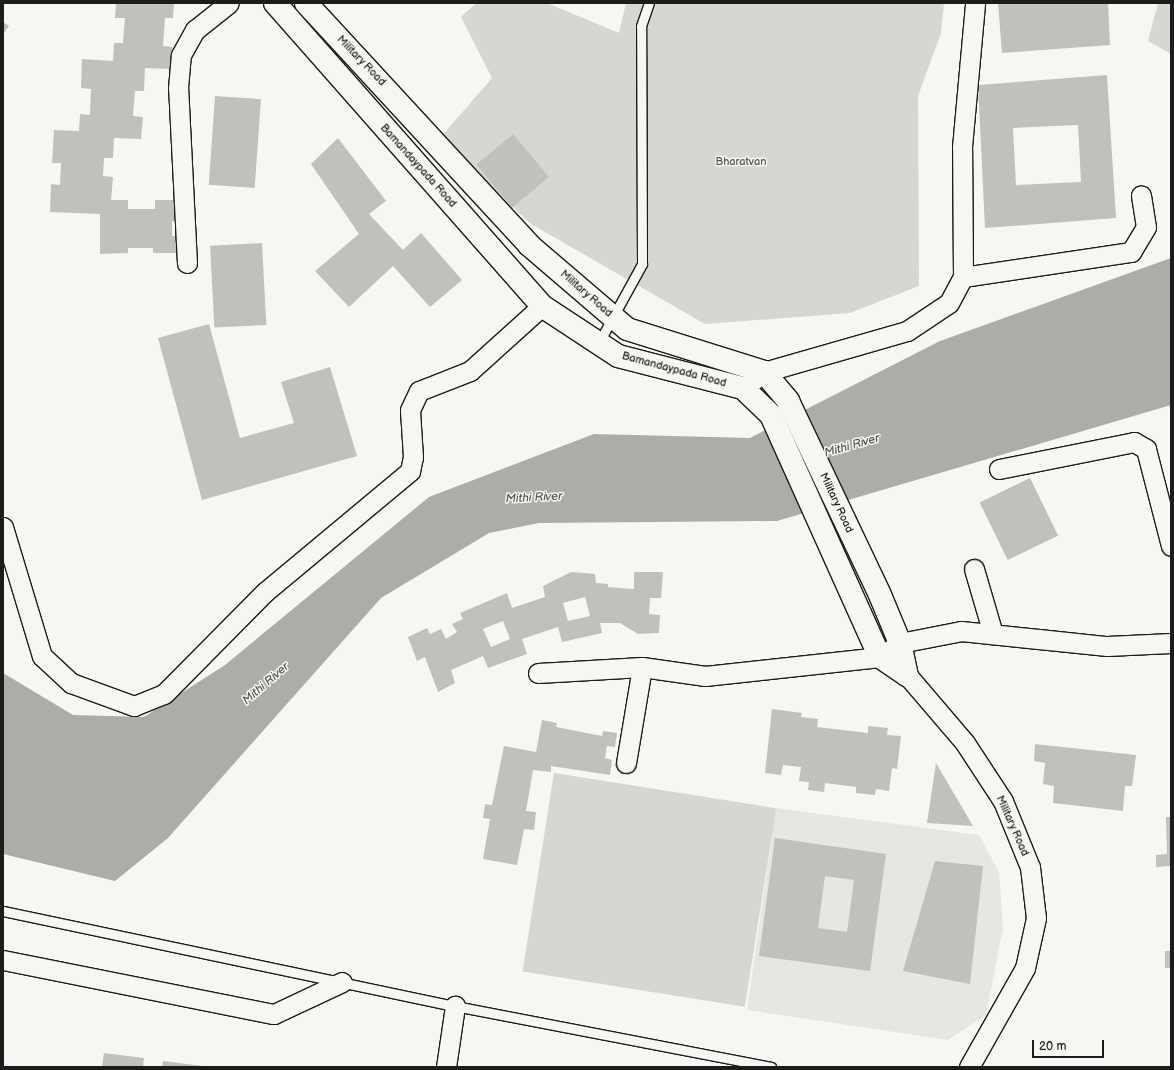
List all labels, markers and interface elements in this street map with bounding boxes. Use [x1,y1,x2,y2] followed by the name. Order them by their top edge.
[334,33,388,89] street label: Military Road
[377,122,459,210] street label: Bamandaypada Road
[716,155,766,169] park label: Bharatvan
[557,268,615,320] street label: Military Road
[620,350,728,390] street label: Bamandaypada Road
[823,431,881,461] water label: Mithi River
[816,471,856,535] street label: Military Road
[505,489,563,507] water label: Mithi River
[240,660,292,708] water label: Mithi River
[993,793,1031,859] street label: Military Road
[1034,1032,1106,1058] scale bar
[1039,1039,1066,1054] text: 20 m

